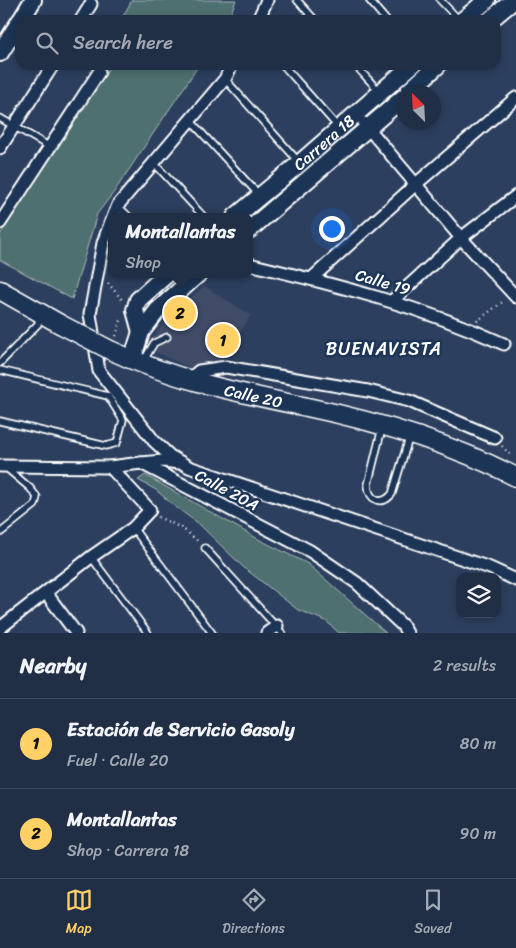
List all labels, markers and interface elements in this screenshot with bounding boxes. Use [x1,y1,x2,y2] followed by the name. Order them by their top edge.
[15,15,501,70] search box
[73,26,173,59] text: Search here
[33,29,61,57] icon: search
[396,85,441,130] north arrow
[286,107,362,178] street label: Carrera 18
[108,213,253,278] popup
[126,215,235,248] text: Montallantas
[319,216,345,242] your location
[126,248,161,277] text: Shop
[352,260,414,304] street label: Calle 19
[164,294,196,332] pin: 2
[207,321,239,359] pin: 1
[326,333,442,365] district label: BUENAVISTA
[221,375,285,416] street label: Calle 20
[190,461,264,519] street label: Calle 20A
[456,573,501,618] map controls
[456,573,501,618] button: layers
[20,647,86,685] text: Nearby
[433,651,496,680] text: 2 results
[67,713,295,746] text: Estación de Servicio Gasoly
[33,729,39,758] text: 1
[460,729,496,758] text: 80 m
[67,746,169,775] text: Fuel · Calle 20
[67,803,177,836] text: Montallantas
[31,819,41,848] text: 2
[460,819,496,848] text: 90 m
[67,836,189,865] text: Shop · Carrera 18
[65,886,93,941] tab: Map
[222,886,285,941] tab: Directions
[414,886,451,941] tab: Saved

